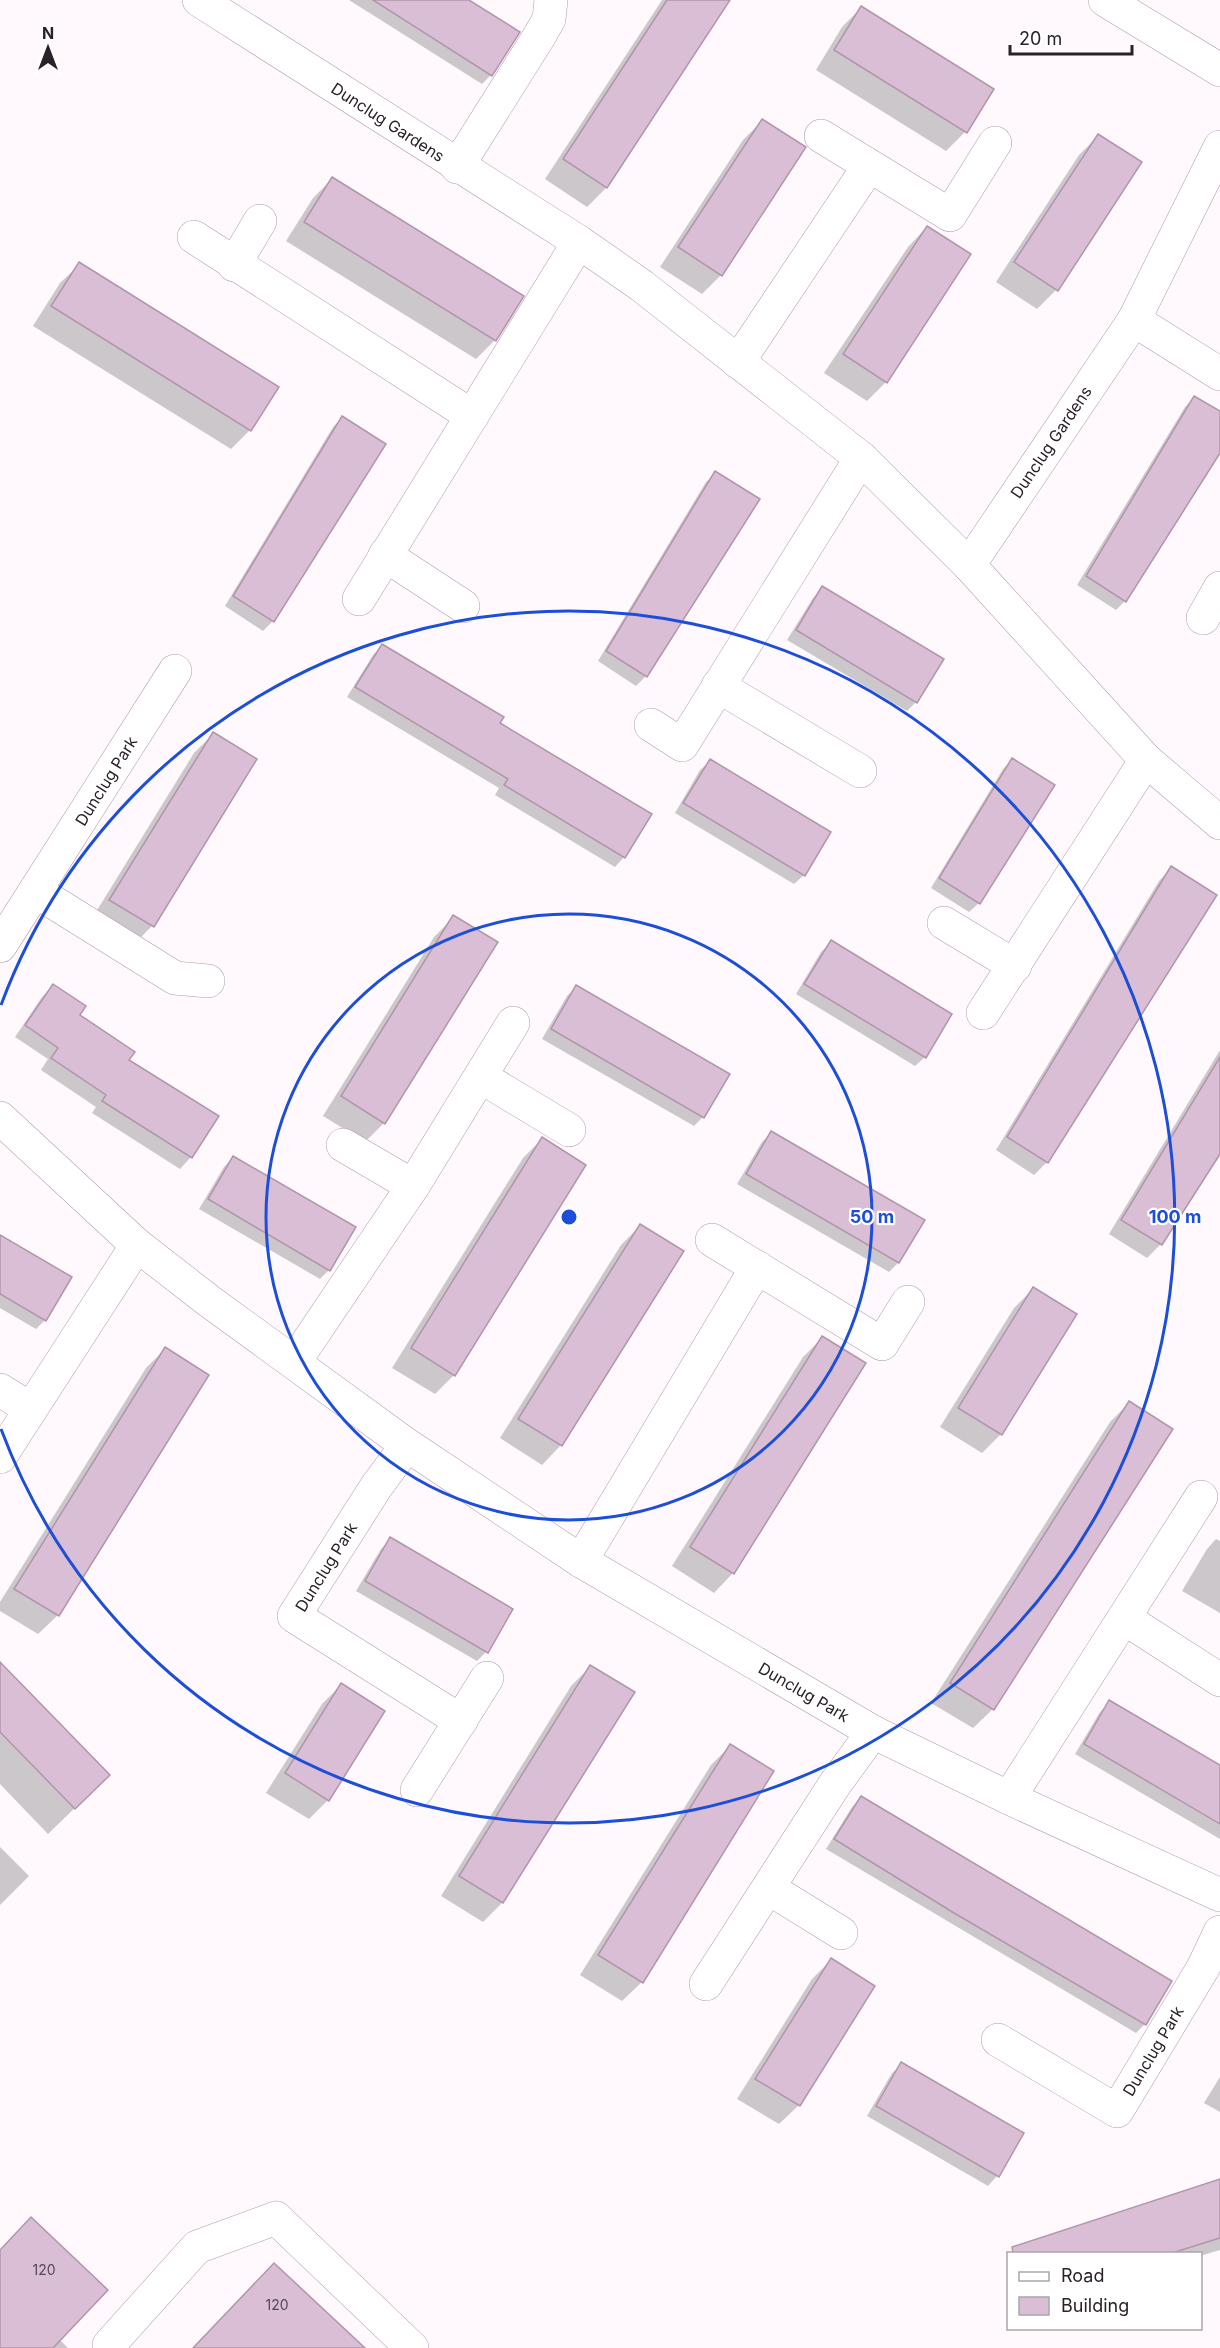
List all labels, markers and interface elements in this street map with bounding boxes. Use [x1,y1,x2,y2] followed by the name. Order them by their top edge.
[18,18,78,78] north arrow
[1010,18,1132,56] scale bar
[42,23,54,43] text: N
[1019,28,1062,49] text: 20 m
[328,78,448,166] street label: Dunclug Gardens
[1006,382,1096,502] street label: Dunclug Gardens
[71,732,141,829] street label: Dunclug Park
[850,1206,894,1227] text: 50 m
[1149,1206,1201,1227] text: 100 m
[559,1207,579,1227] centre of rings
[291,1518,361,1615] street label: Dunclug Park
[755,1658,853,1726] street label: Dunclug Park
[1118,2002,1188,2100] street label: Dunclug Park
[1007,2252,1202,2330] legend
[32,2261,56,2278] house number: 120
[1061,2265,1104,2286] text: Road
[1061,2295,1129,2316] text: Building
[265,2296,289,2313] house number: 120

